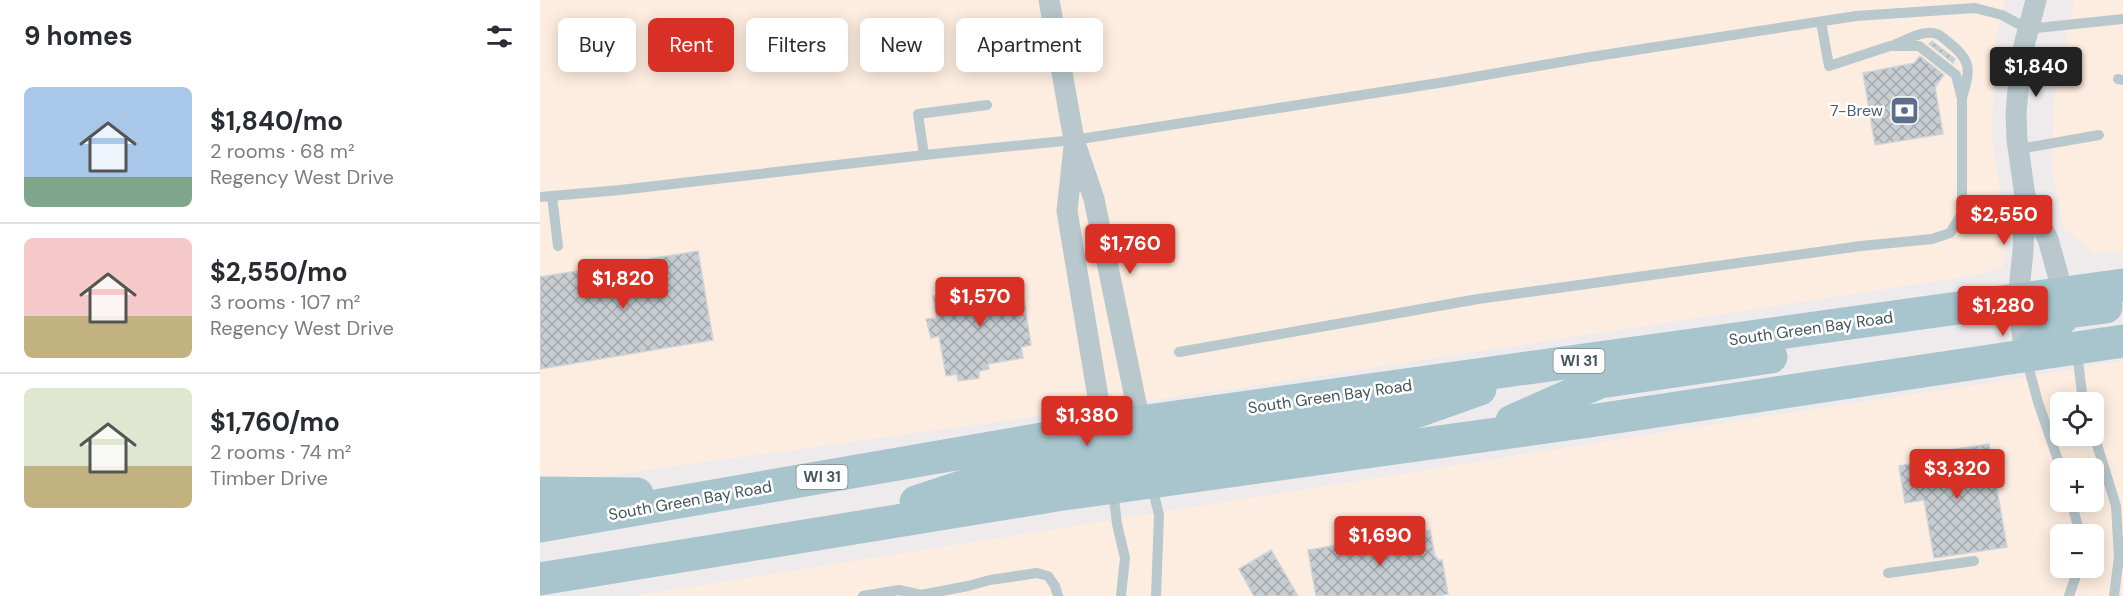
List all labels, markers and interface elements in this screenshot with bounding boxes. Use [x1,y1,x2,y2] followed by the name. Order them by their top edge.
[558,18,636,72] chip: Buy
[648,18,734,72] chip: Rent
[746,18,848,72] chip: Filters
[860,18,944,72] chip: New
[956,18,1103,72] chip: Apartment
[24,19,133,53] text: 9 homes
[483,20,516,53] icon: filters
[1987,47,2085,98] pin: $1,840
[2004,53,2068,79] text: $1,840
[1888,94,1920,126] bank icon: 7-Brew
[1830,100,1883,121] place label: 7-Brew
[210,104,343,138] text: $1,840/mo
[72,111,144,183] icon: home
[210,138,355,164] text: 2 rooms · 68 m²
[210,164,394,190] text: Regency West Drive
[1955,195,2053,246] pin: $2,550
[1970,201,2038,227] text: $2,550
[1081,224,1179,275] pin: $1,760
[1099,230,1161,256] text: $1,760
[210,255,348,289] text: $2,550/mo
[574,259,672,310] pin: $1,820
[72,262,144,334] icon: home
[592,265,654,291] text: $1,820
[931,277,1029,328] pin: $1,570
[949,283,1011,309] text: $1,570
[1954,286,2052,337] pin: $1,280
[210,289,360,315] text: 3 rooms · 107 m²
[1972,292,2034,318] text: $1,280
[1728,307,1894,350] street label: South Green Bay Road
[210,315,394,341] text: Regency West Drive
[1554,349,1604,373] road number: WI 31
[1247,375,1413,418] street label: South Green Bay Road
[2050,392,2104,578] map controls
[2050,392,2104,446] button: locate
[1038,396,1136,447] pin: $1,380
[1055,402,1119,428] text: $1,380
[210,405,340,439] text: $1,760/mo
[72,412,144,484] icon: home
[210,439,351,465] text: 2 rooms · 74 m²
[1908,449,2006,500] pin: $3,320
[1924,455,1990,481] text: $3,320
[2050,458,2104,512] button: +
[210,465,328,491] text: Timber Drive
[796,465,848,489] road number: WI 31
[607,476,773,525] street label: South Green Bay Road
[1331,516,1429,567] pin: $1,690
[1348,522,1412,548] text: $1,690
[2050,524,2104,578] button: −

